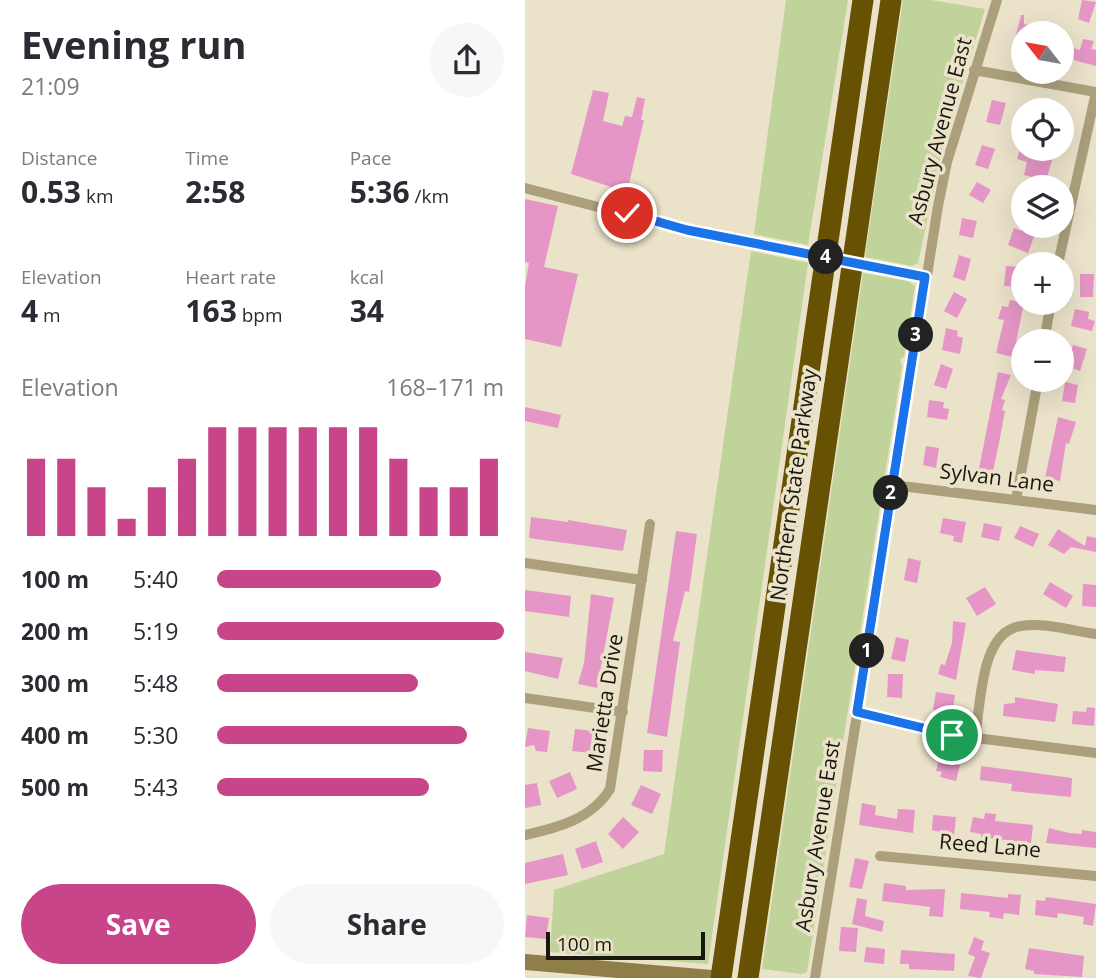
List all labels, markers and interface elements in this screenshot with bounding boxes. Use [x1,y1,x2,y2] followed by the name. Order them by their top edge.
[21,18,246,70] text: Evening run
[1011,21,1075,84] north arrow
[1011,21,1074,392] map controls
[430,23,504,97] button: share
[901,34,978,228] street label: Asbury Avenue East
[21,70,80,102] text: 21:09
[1011,98,1074,161] button: locate
[21,145,97,171] text: Distance
[185,145,229,171] text: Time
[350,145,391,171] text: Pace
[21,171,81,212] text: 0.53
[185,171,245,212] text: 2:58
[350,171,410,212] text: 5:36
[1011,175,1074,238] button: layers
[81,183,114,209] text: km
[410,183,449,209] text: /km
[597,183,657,243] pin
[608,194,646,232] icon: check
[809,240,843,274] pin: 4
[820,243,831,269] text: 4
[1011,252,1074,315] button: +
[21,264,102,290] text: Elevation
[185,264,276,290] text: Heart rate
[350,264,384,290] text: kcal
[21,290,38,331] text: 4
[185,290,237,331] text: 163
[350,290,384,331] text: 34
[38,302,61,328] text: m
[237,302,283,328] text: bpm
[899,318,933,352] pin: 3
[910,321,921,347] text: 3
[1011,329,1074,392] button: −
[763,367,823,603] street label: Northern State Parkway
[21,371,119,403] text: Elevation
[386,371,504,403] text: 168–171 m
[938,456,1056,498] street label: Sylvan Lane
[873,476,909,510] pin: 2
[885,479,896,505] text: 2
[21,563,89,595] text: 100 m
[133,563,179,595] text: 5:40
[21,615,89,647] text: 200 m
[133,615,179,647] text: 5:19
[579,632,629,774] street label: Marietta Drive
[849,634,885,668] pin: 1
[861,637,872,663] text: 1
[21,667,89,699] text: 300 m
[133,667,179,699] text: 5:48
[922,705,982,765] pin
[933,716,971,754] icon: arrive
[21,719,89,751] text: 400 m
[133,719,179,751] text: 5:30
[788,738,846,933] street label: Asbury Avenue East
[21,771,89,803] text: 500 m
[133,771,179,803] text: 5:43
[938,827,1042,863] street label: Reed Lane
[21,884,256,964] button: Save
[270,884,504,964] button: Share
[546,929,705,961] scale bar
[557,931,612,957] text: 100 m

